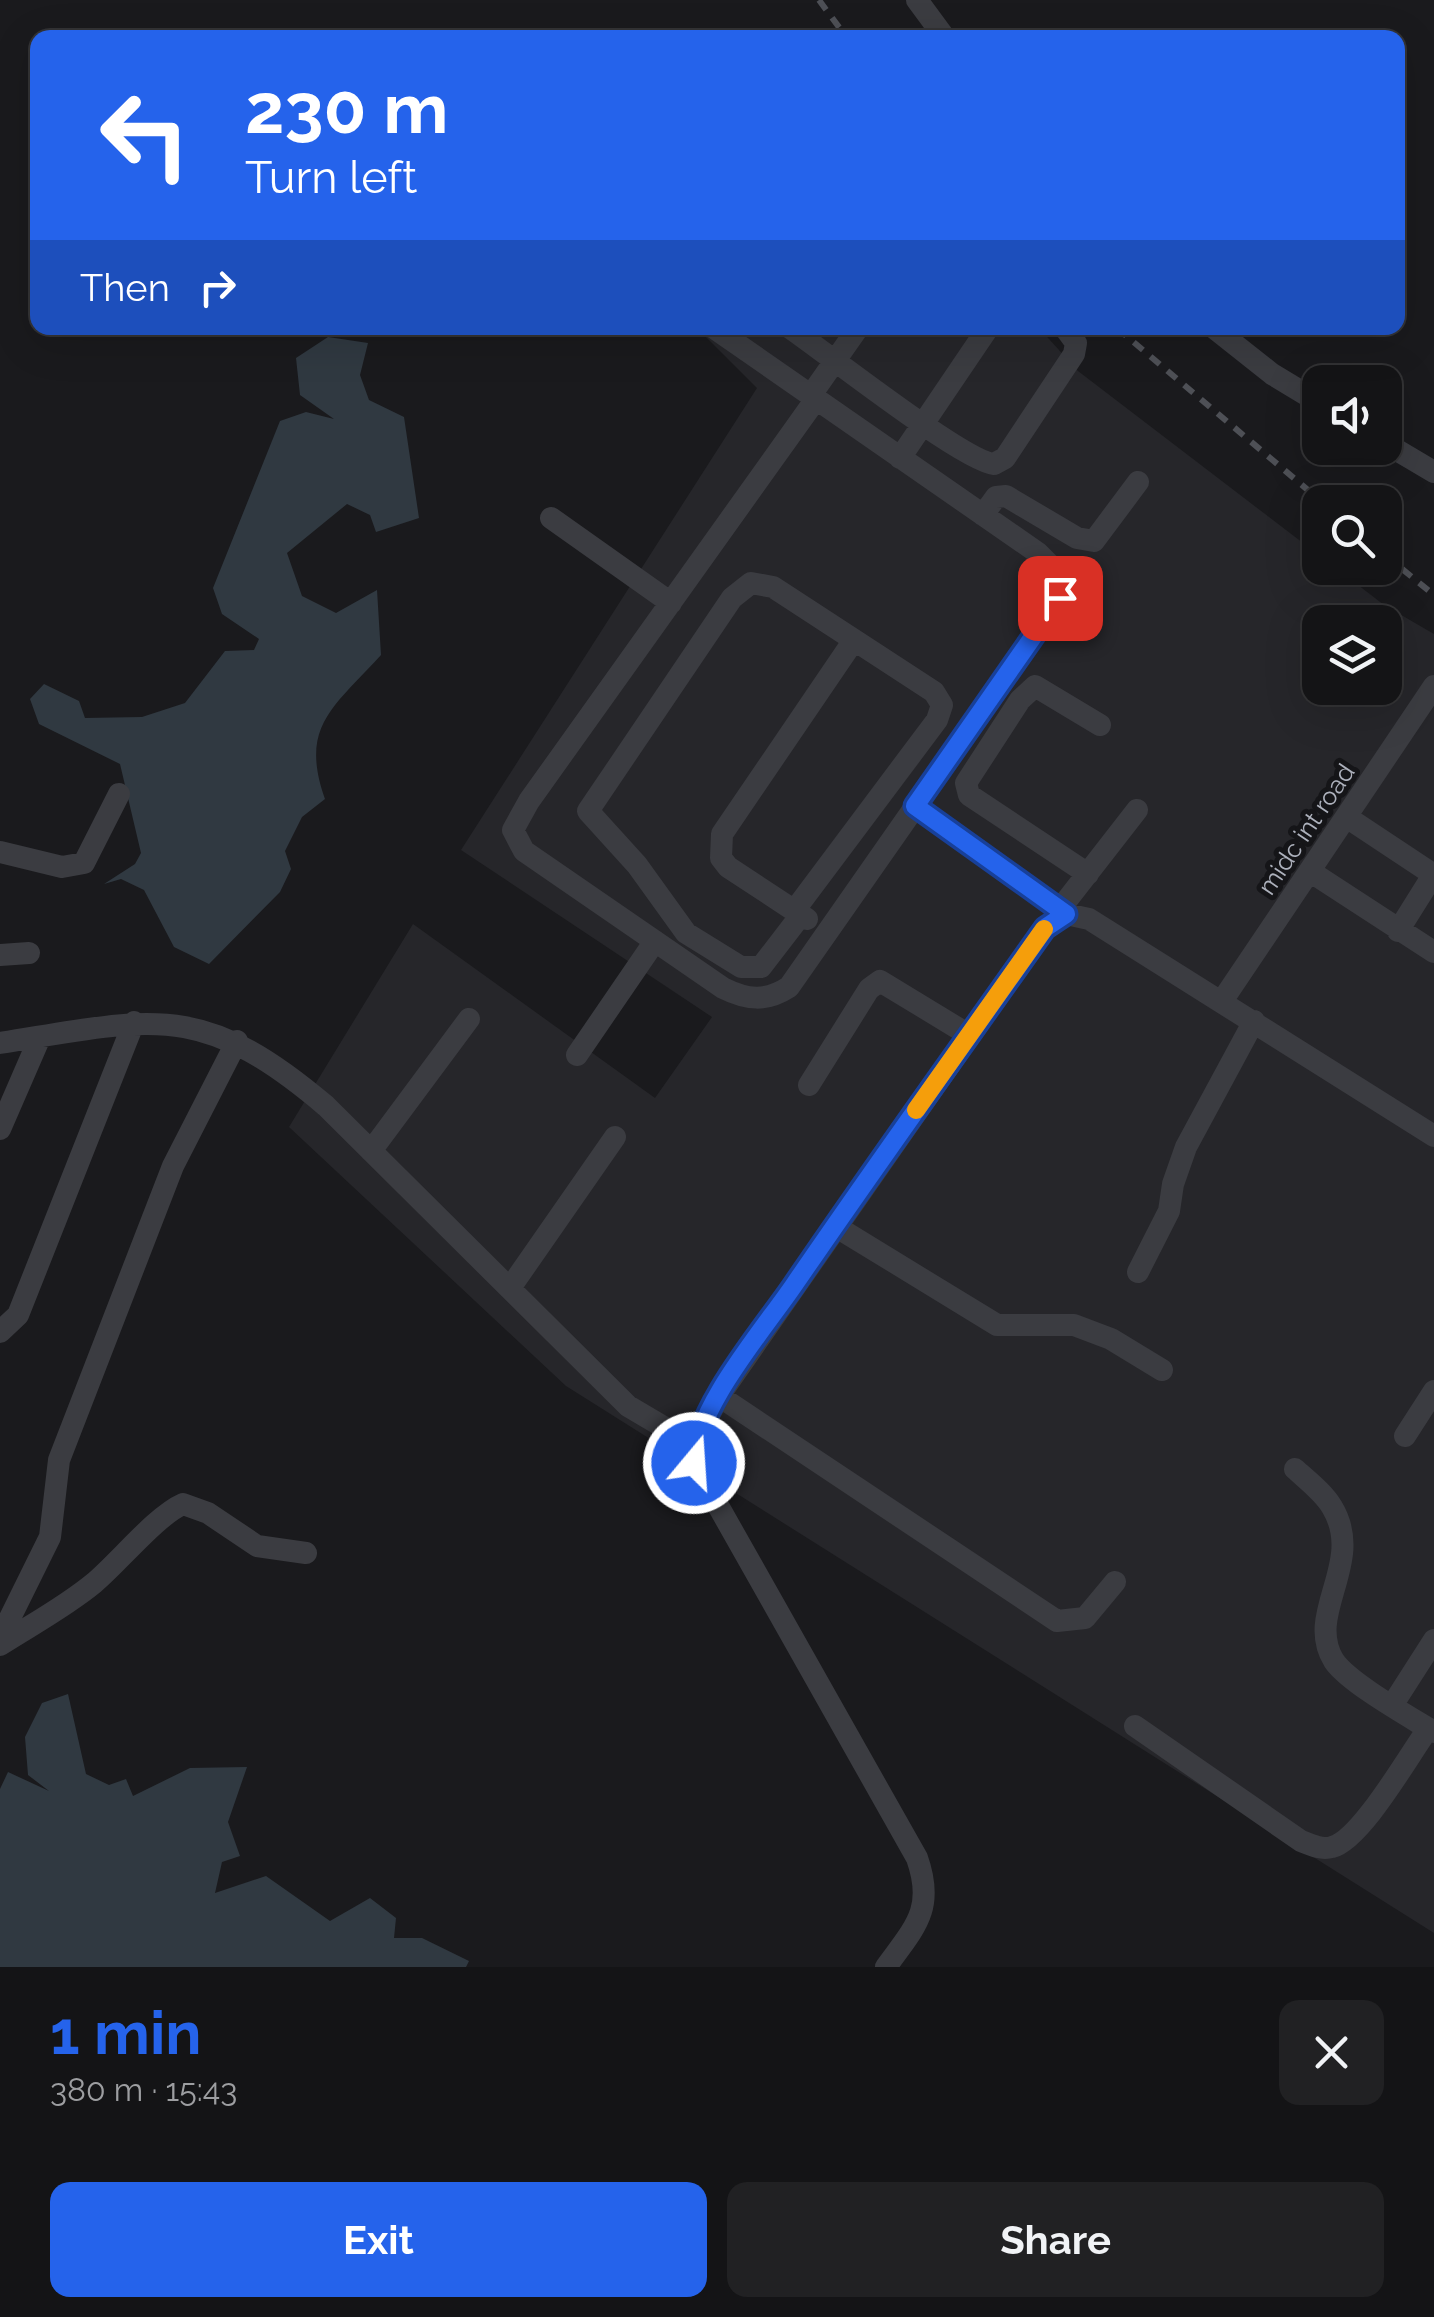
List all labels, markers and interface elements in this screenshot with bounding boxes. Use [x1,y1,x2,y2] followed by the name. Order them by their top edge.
[245,67,449,149] text: 230 m
[80,70,210,200] icon: left
[245,151,417,204] text: Turn left
[190,260,245,315] icon: right
[80,265,170,310] text: Then
[1302,365,1402,705] map controls
[1302,365,1402,465] button: sound
[1302,485,1402,585] button: search
[1018,556,1103,641] pin
[1033,571,1088,626] icon: arrive
[1302,605,1402,705] button: layers
[1251,758,1361,900] street label: midc int road
[642,1411,746,1515] position arrow
[50,1998,201,2068] text: 1 min
[1279,2000,1384,2105] button: close
[50,2071,237,2108] text: 380 m · 15:43
[50,2182,707,2297] button: Exit
[727,2182,1384,2297] button: Share

